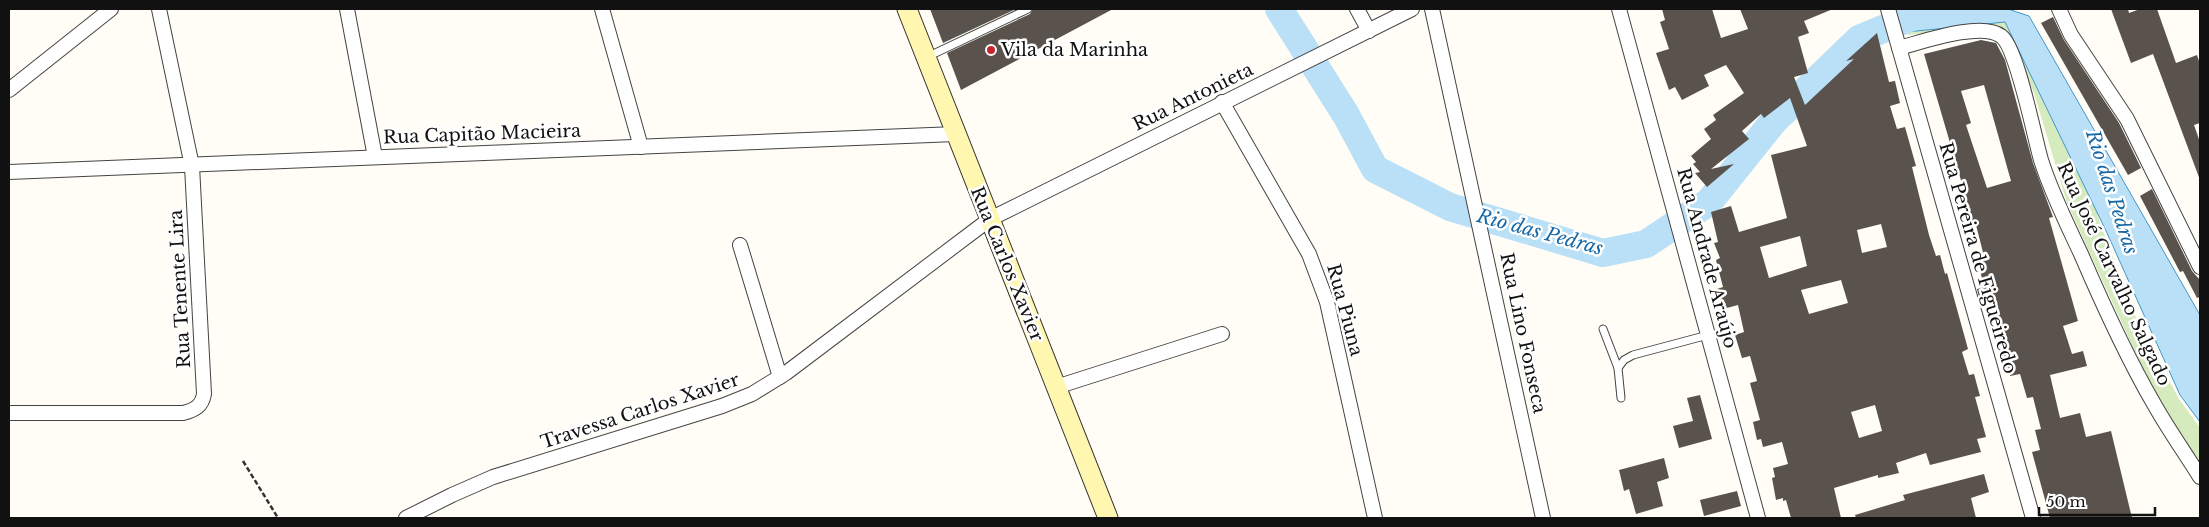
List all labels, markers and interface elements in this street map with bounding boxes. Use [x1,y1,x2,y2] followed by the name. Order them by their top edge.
[1000,39,1148,61] place label: Vila da Marinha
[985,44,997,56] marker: Vila da Marinha
[1129,58,1257,136] street label: Rua Antonieta
[383,120,581,148] street label: Rua Capitão Macieira
[2081,126,2143,257] water label: Rio das Pedras
[1934,140,2022,376] street label: Rua Pereira de Figueiredo
[2052,159,2176,389] street label: Rua José Carvalho Salgado
[1672,165,1742,351] street label: Rua Andrade Araújo
[966,183,1048,345] street label: Rua Carlos Xavier
[1474,204,1605,260] water label: Rio das Pedras
[165,209,195,369] street label: Rua Tenente Lira
[1495,251,1551,415] street label: Rua Lino Fonseca
[1322,262,1368,358] street label: Rua Piuna
[538,368,742,454] street label: Travessa Carlos Xavier
[2039,484,2155,516] scale bar
[2046,492,2086,511] text: 50 m

